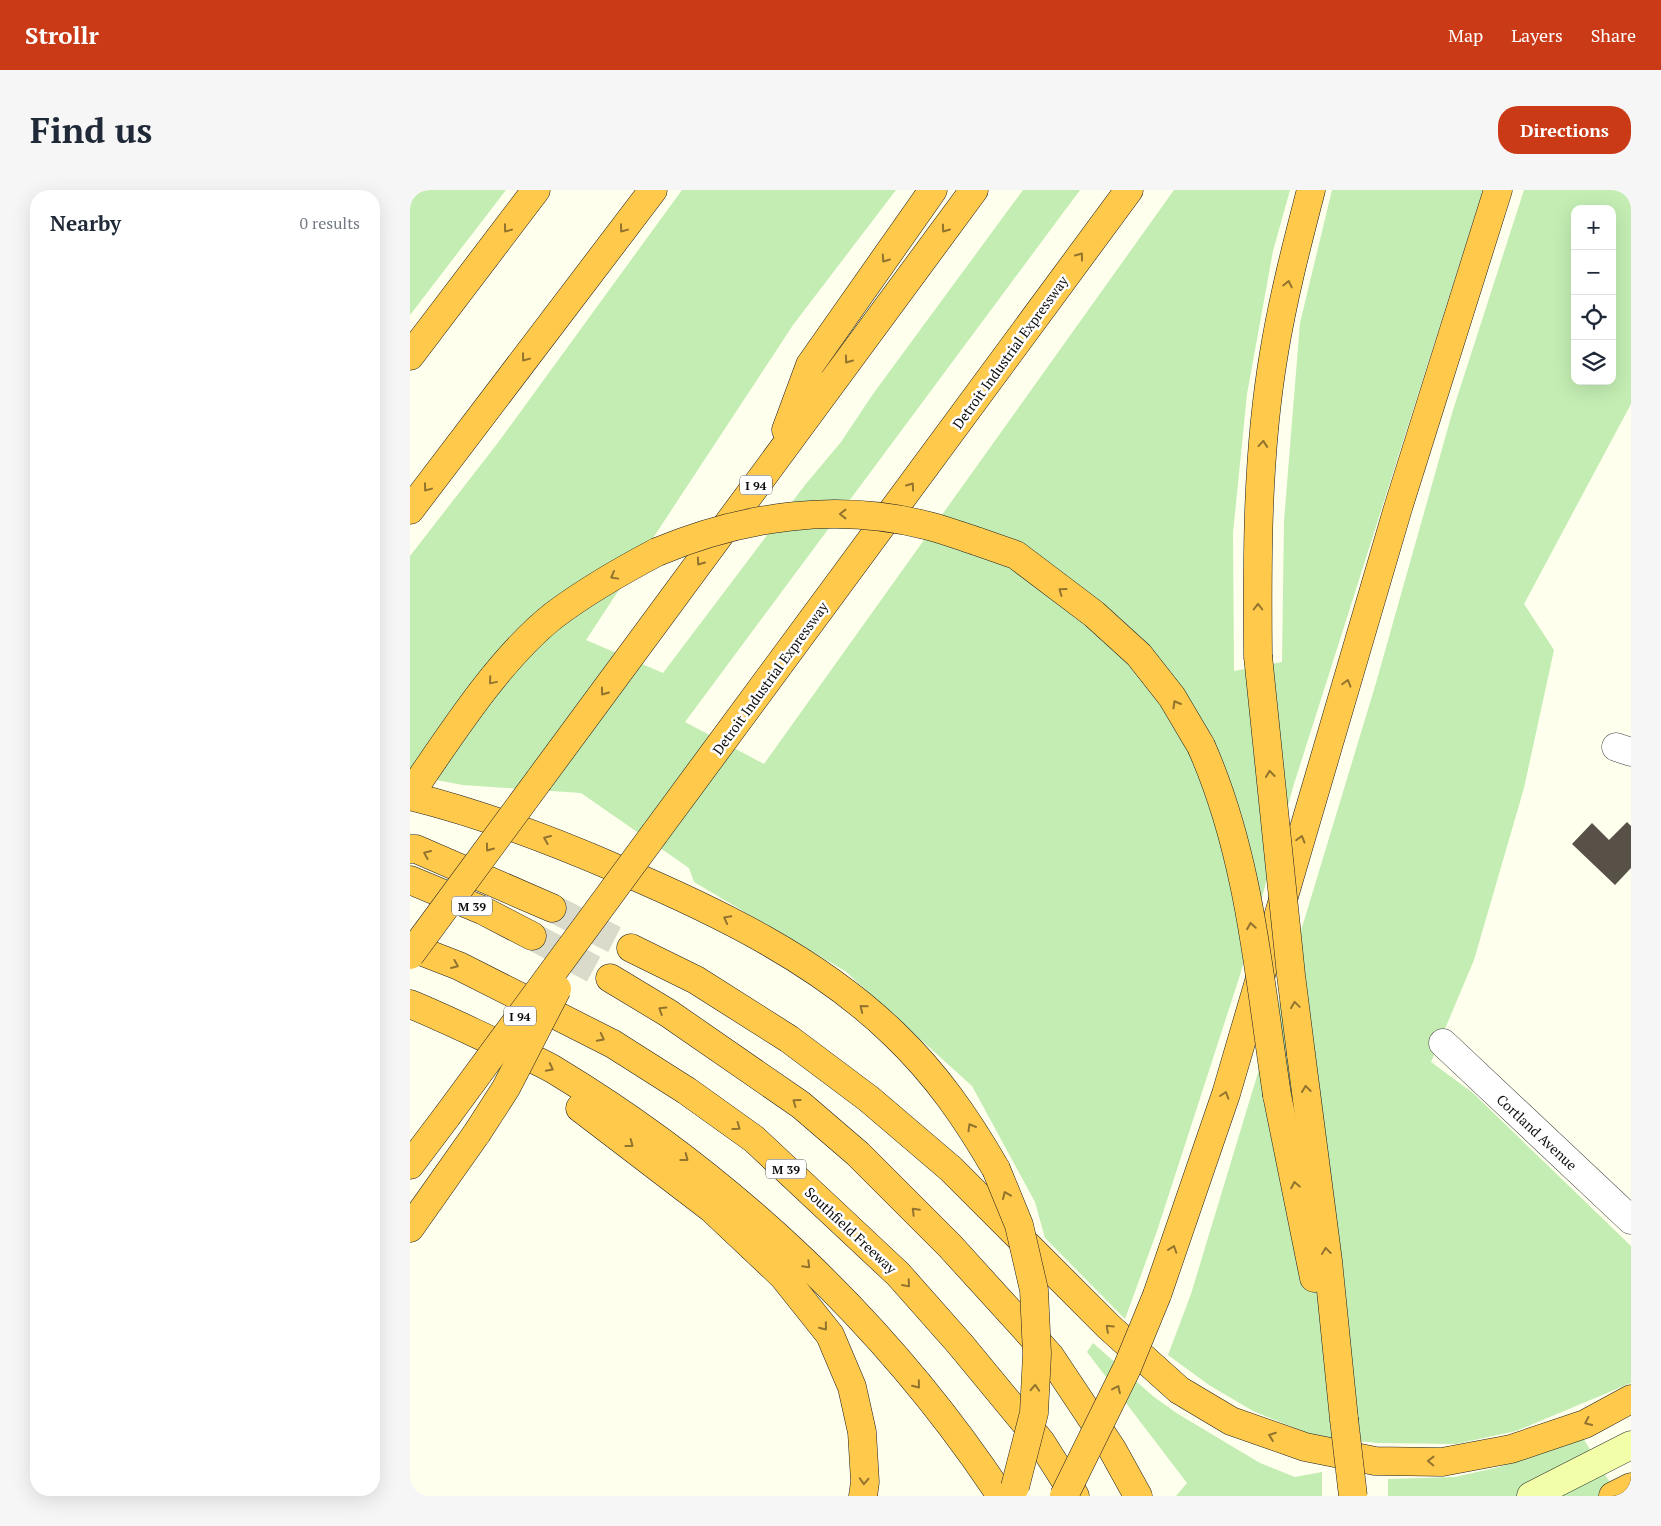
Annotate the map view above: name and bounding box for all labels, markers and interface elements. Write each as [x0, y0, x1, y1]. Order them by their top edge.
text: Strollr [25, 19, 99, 51]
text: Map [1448, 23, 1483, 47]
text: Layers [1511, 23, 1563, 47]
text: Share [1591, 23, 1636, 47]
button: Directions [1498, 106, 1631, 154]
text: Find us [30, 107, 152, 153]
map controls [1571, 205, 1616, 385]
button: + [1571, 205, 1616, 250]
text: Nearby [50, 209, 121, 237]
text: 0 results [300, 212, 360, 234]
one-way arrow [504, 223, 513, 233]
one-way arrow [621, 223, 629, 232]
one-way arrow [942, 223, 951, 233]
button: − [1571, 250, 1616, 295]
one-way arrow [1074, 252, 1083, 262]
one-way arrow [882, 253, 891, 262]
street label: Detroit Industrial Expressway [948, 271, 1073, 432]
one-way arrow [1282, 280, 1293, 289]
button: locate [1571, 295, 1616, 340]
button: layers [1571, 340, 1616, 385]
one-way arrow [523, 352, 531, 361]
one-way arrow [846, 354, 854, 363]
one-way arrow [1257, 440, 1268, 448]
road number: I 94 [740, 476, 772, 494]
one-way arrow [424, 482, 433, 492]
one-way arrow [906, 483, 914, 492]
one-way arrow [839, 509, 846, 519]
one-way arrow [697, 556, 706, 565]
one-way arrow [611, 569, 620, 579]
one-way arrow [1059, 588, 1068, 596]
street label: Detroit Industrial Expressway [708, 597, 833, 758]
one-way arrow [1253, 603, 1263, 610]
one-way arrow [490, 675, 498, 684]
one-way arrow [1341, 679, 1351, 687]
one-way arrow [601, 686, 610, 696]
one-way arrow [1173, 701, 1183, 710]
one-way arrow [1265, 770, 1276, 778]
one-way arrow [543, 834, 552, 845]
one-way arrow [1295, 835, 1305, 843]
one-way arrow [486, 842, 495, 852]
one-way arrow [423, 849, 432, 860]
road number: M 39 [452, 896, 492, 916]
one-way arrow [723, 915, 732, 925]
one-way arrow [1246, 921, 1256, 930]
one-way arrow [450, 959, 459, 970]
one-way arrow [1290, 1001, 1301, 1009]
one-way arrow [859, 1004, 868, 1013]
road number: I 94 [504, 1006, 536, 1026]
one-way arrow [658, 1006, 667, 1016]
one-way arrow [595, 1032, 604, 1042]
one-way arrow [545, 1062, 554, 1072]
one-way arrow [1301, 1085, 1312, 1093]
street label: Cortland Avenue [1493, 1090, 1581, 1174]
one-way arrow [1220, 1092, 1230, 1100]
one-way arrow [793, 1099, 802, 1107]
one-way arrow [731, 1121, 740, 1130]
one-way arrow [968, 1123, 978, 1132]
one-way arrow [624, 1138, 634, 1147]
one-way arrow [679, 1153, 688, 1161]
road number: M 39 [766, 1160, 806, 1179]
one-way arrow [1290, 1181, 1300, 1190]
street label: Southfield Freeway [801, 1182, 902, 1278]
one-way arrow [1002, 1191, 1013, 1200]
one-way arrow [912, 1208, 921, 1217]
one-way arrow [1167, 1245, 1177, 1254]
one-way arrow [1321, 1246, 1332, 1254]
one-way arrow [801, 1260, 810, 1269]
one-way arrow [902, 1279, 911, 1288]
one-way arrow [818, 1321, 827, 1330]
one-way arrow [1106, 1325, 1115, 1334]
one-way arrow [911, 1379, 919, 1388]
one-way arrow [1030, 1383, 1041, 1391]
one-way arrow [1110, 1386, 1120, 1395]
one-way arrow [1584, 1416, 1593, 1426]
one-way arrow [1268, 1431, 1277, 1441]
one-way arrow [1427, 1456, 1435, 1467]
one-way arrow [859, 1477, 870, 1485]

